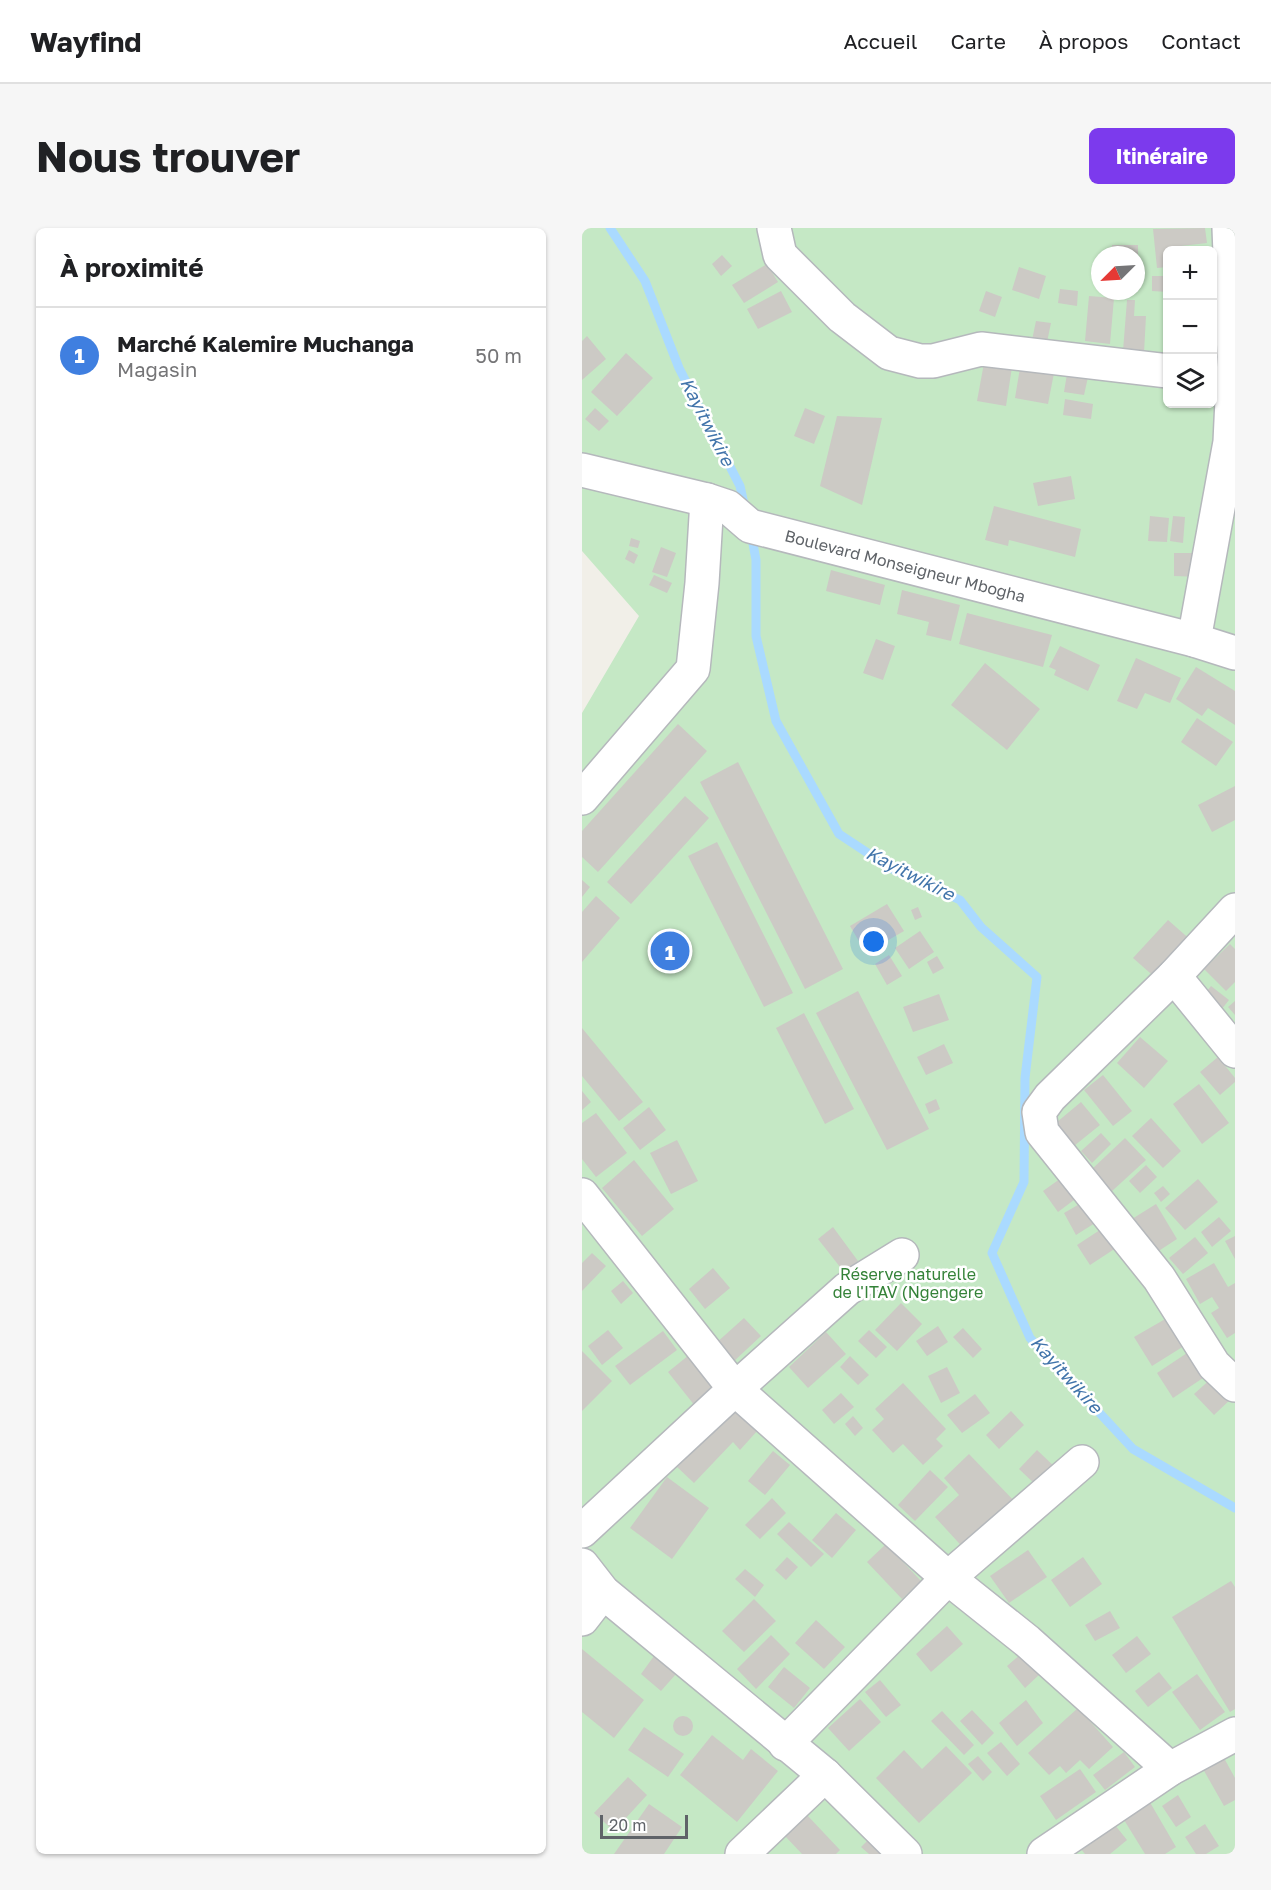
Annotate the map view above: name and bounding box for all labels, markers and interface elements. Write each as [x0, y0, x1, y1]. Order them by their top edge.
text: Wayfind [30, 25, 142, 58]
text: Accueil [844, 28, 917, 54]
text: Carte [950, 28, 1006, 54]
text: À propos [1039, 28, 1128, 54]
text: Contact [1161, 28, 1241, 54]
button: Itinéraire [1089, 128, 1235, 184]
text: Nous trouver [36, 131, 300, 181]
north arrow [1091, 246, 1145, 300]
map controls [1163, 246, 1217, 408]
button: + [1163, 246, 1217, 300]
text: À proximité [60, 252, 204, 283]
button: − [1163, 300, 1217, 354]
text: Marché Kalemire Muchanga [117, 330, 414, 357]
text: 1 [74, 343, 85, 367]
text: 50 m [475, 343, 522, 367]
button: layers [1163, 354, 1217, 408]
text: Magasin [117, 357, 197, 381]
water label: Kayitwikire [676, 374, 740, 471]
street label: Boulevard Monseigneur Mbogha [783, 525, 1028, 606]
water label: Kayitwikire [863, 842, 960, 905]
your location [859, 927, 888, 956]
pin: 1 [650, 928, 689, 974]
park label: Réserve naturelle de l'ITAV (Ngengere [833, 1264, 983, 1302]
water label: Kayitwikire [1026, 1331, 1108, 1419]
scale bar [600, 1812, 688, 1840]
text: 20 m [609, 1815, 646, 1835]

